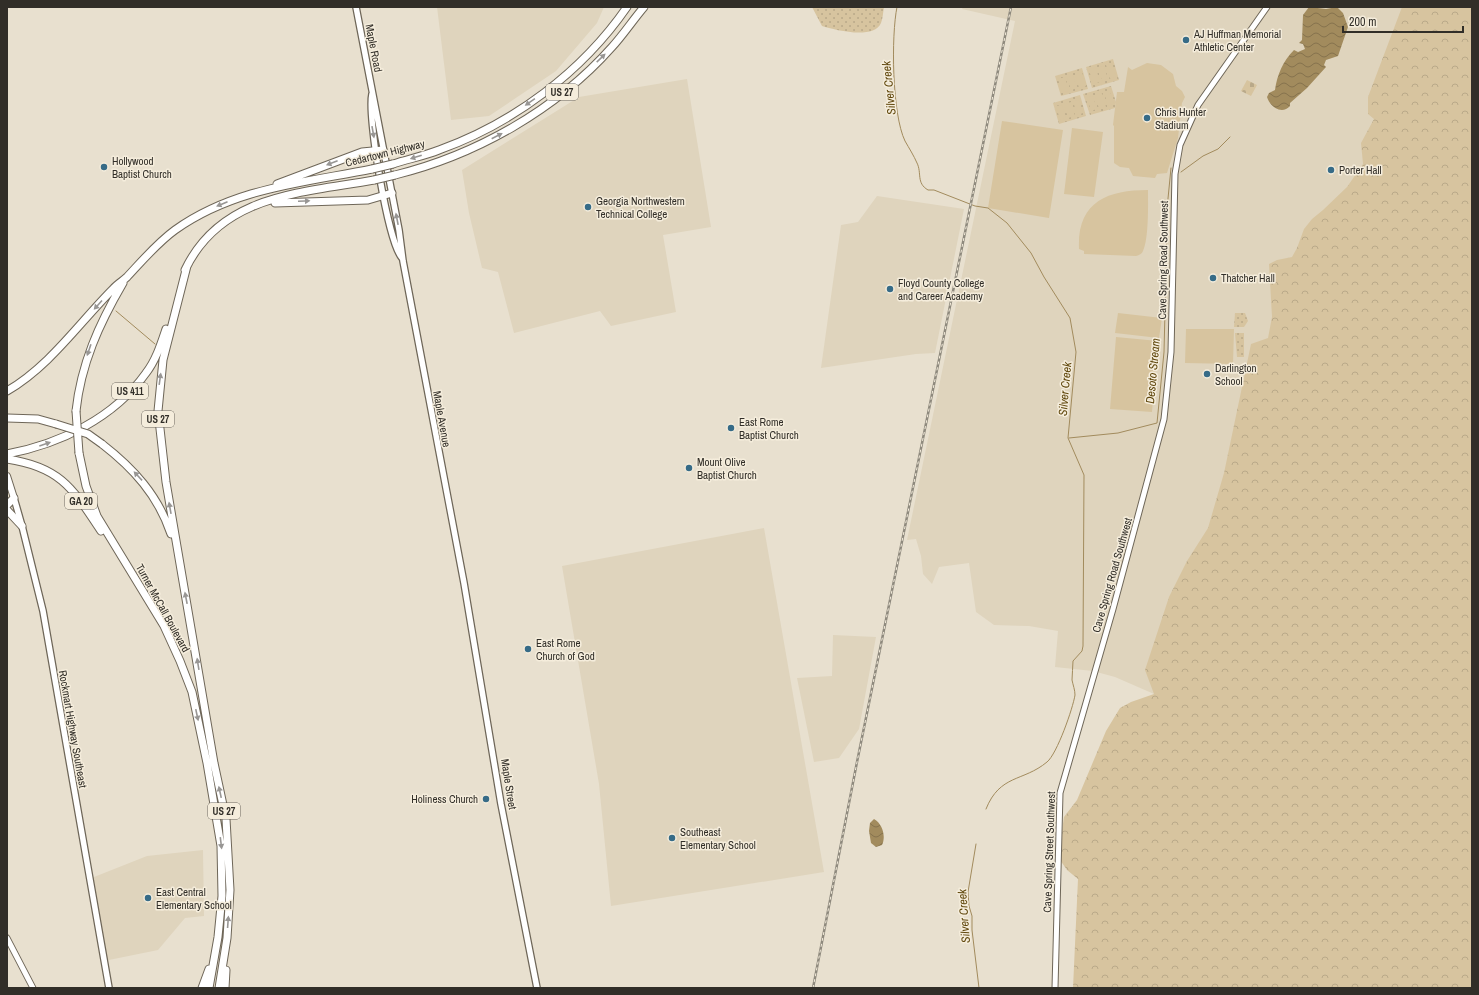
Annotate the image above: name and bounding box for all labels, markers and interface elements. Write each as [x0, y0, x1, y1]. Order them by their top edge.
scale bar [1343, 8, 1463, 34]
text: 200 m [1349, 14, 1376, 30]
street label: Maple Road [362, 23, 386, 73]
place label: AJ Huffman Memorial Athletic Center [1193, 27, 1281, 54]
marker: AJ Huffman Memorial Athletic Center [1181, 35, 1191, 45]
one-way arrow [596, 53, 606, 63]
water label: Silver Creek [878, 59, 900, 116]
road number: US 27 [546, 84, 578, 100]
one-way arrow [525, 98, 535, 106]
place label: Chris Hunter Stadium [1155, 105, 1206, 132]
marker: Chris Hunter Stadium [1142, 113, 1152, 123]
one-way arrow [370, 126, 376, 138]
one-way arrow [491, 132, 503, 139]
street label: Cedartown Highway [344, 136, 427, 170]
place label: Hollywood Baptist Church [112, 154, 172, 181]
one-way arrow [410, 154, 422, 160]
one-way arrow [326, 161, 338, 167]
marker: Hollywood Baptist Church [99, 162, 109, 172]
place label: Porter Hall [1339, 163, 1382, 177]
marker: Porter Hall [1326, 165, 1336, 175]
place label: Georgia Northwestern Technical College [596, 194, 685, 221]
one-way arrow [298, 198, 310, 205]
street label: Cave Spring Road Southwest [1155, 200, 1171, 320]
one-way arrow [216, 201, 227, 207]
marker: Georgia Northwestern Technical College [583, 202, 593, 212]
one-way arrow [394, 213, 400, 225]
place label: Thatcher Hall [1221, 271, 1275, 285]
marker: Thatcher Hall [1208, 273, 1218, 283]
place label: Floyd County College and Career Academy [898, 276, 984, 303]
marker: Floyd County College and Career Academy [885, 284, 895, 294]
one-way arrow [93, 300, 103, 310]
water label: Desoto Stream [1142, 338, 1164, 404]
one-way arrow [86, 344, 92, 356]
water label: Silver Creek [1055, 360, 1075, 417]
place label: Darlington School [1215, 361, 1257, 388]
marker: Darlington School [1202, 369, 1212, 379]
one-way arrow [157, 373, 163, 385]
road number: US 411 [112, 383, 148, 399]
street label: Maple Avenue [430, 390, 454, 448]
road number: US 27 [142, 411, 174, 427]
place label: East Rome Baptist Church [739, 415, 799, 442]
marker: East Rome Baptist Church [726, 423, 736, 433]
one-way arrow [39, 441, 51, 447]
place label: Mount Olive Baptist Church [697, 455, 757, 482]
marker: Mount Olive Baptist Church [684, 463, 694, 473]
one-way arrow [133, 471, 143, 481]
road number: GA 20 [65, 493, 97, 509]
one-way arrow [167, 502, 173, 514]
street label: Cave Spring Road Southwest [1089, 515, 1135, 634]
street label: Turner McCall Boulevard [133, 561, 193, 655]
one-way arrow [183, 592, 189, 604]
place label: East Rome Church of God [536, 636, 595, 663]
marker: East Rome Church of God [523, 644, 533, 654]
one-way arrow [194, 658, 200, 671]
street label: Rockmart Highway Southeast [56, 669, 90, 789]
one-way arrow [194, 709, 200, 721]
street label: Maple Street [498, 758, 520, 811]
one-way arrow [217, 786, 223, 799]
street label: Cave Spring Street Southwest [1040, 791, 1058, 913]
place label: Holiness Church [411, 792, 478, 806]
marker: Holiness Church [481, 794, 491, 804]
road number: US 27 [208, 803, 240, 819]
place label: Southeast Elementary School [680, 825, 756, 852]
marker: Southeast Elementary School [667, 833, 677, 843]
one-way arrow [217, 837, 224, 849]
place label: East Central Elementary School [156, 885, 232, 912]
water label: Silver Creek [954, 887, 974, 944]
marker: East Central Elementary School [143, 893, 153, 903]
one-way arrow [224, 916, 231, 928]

